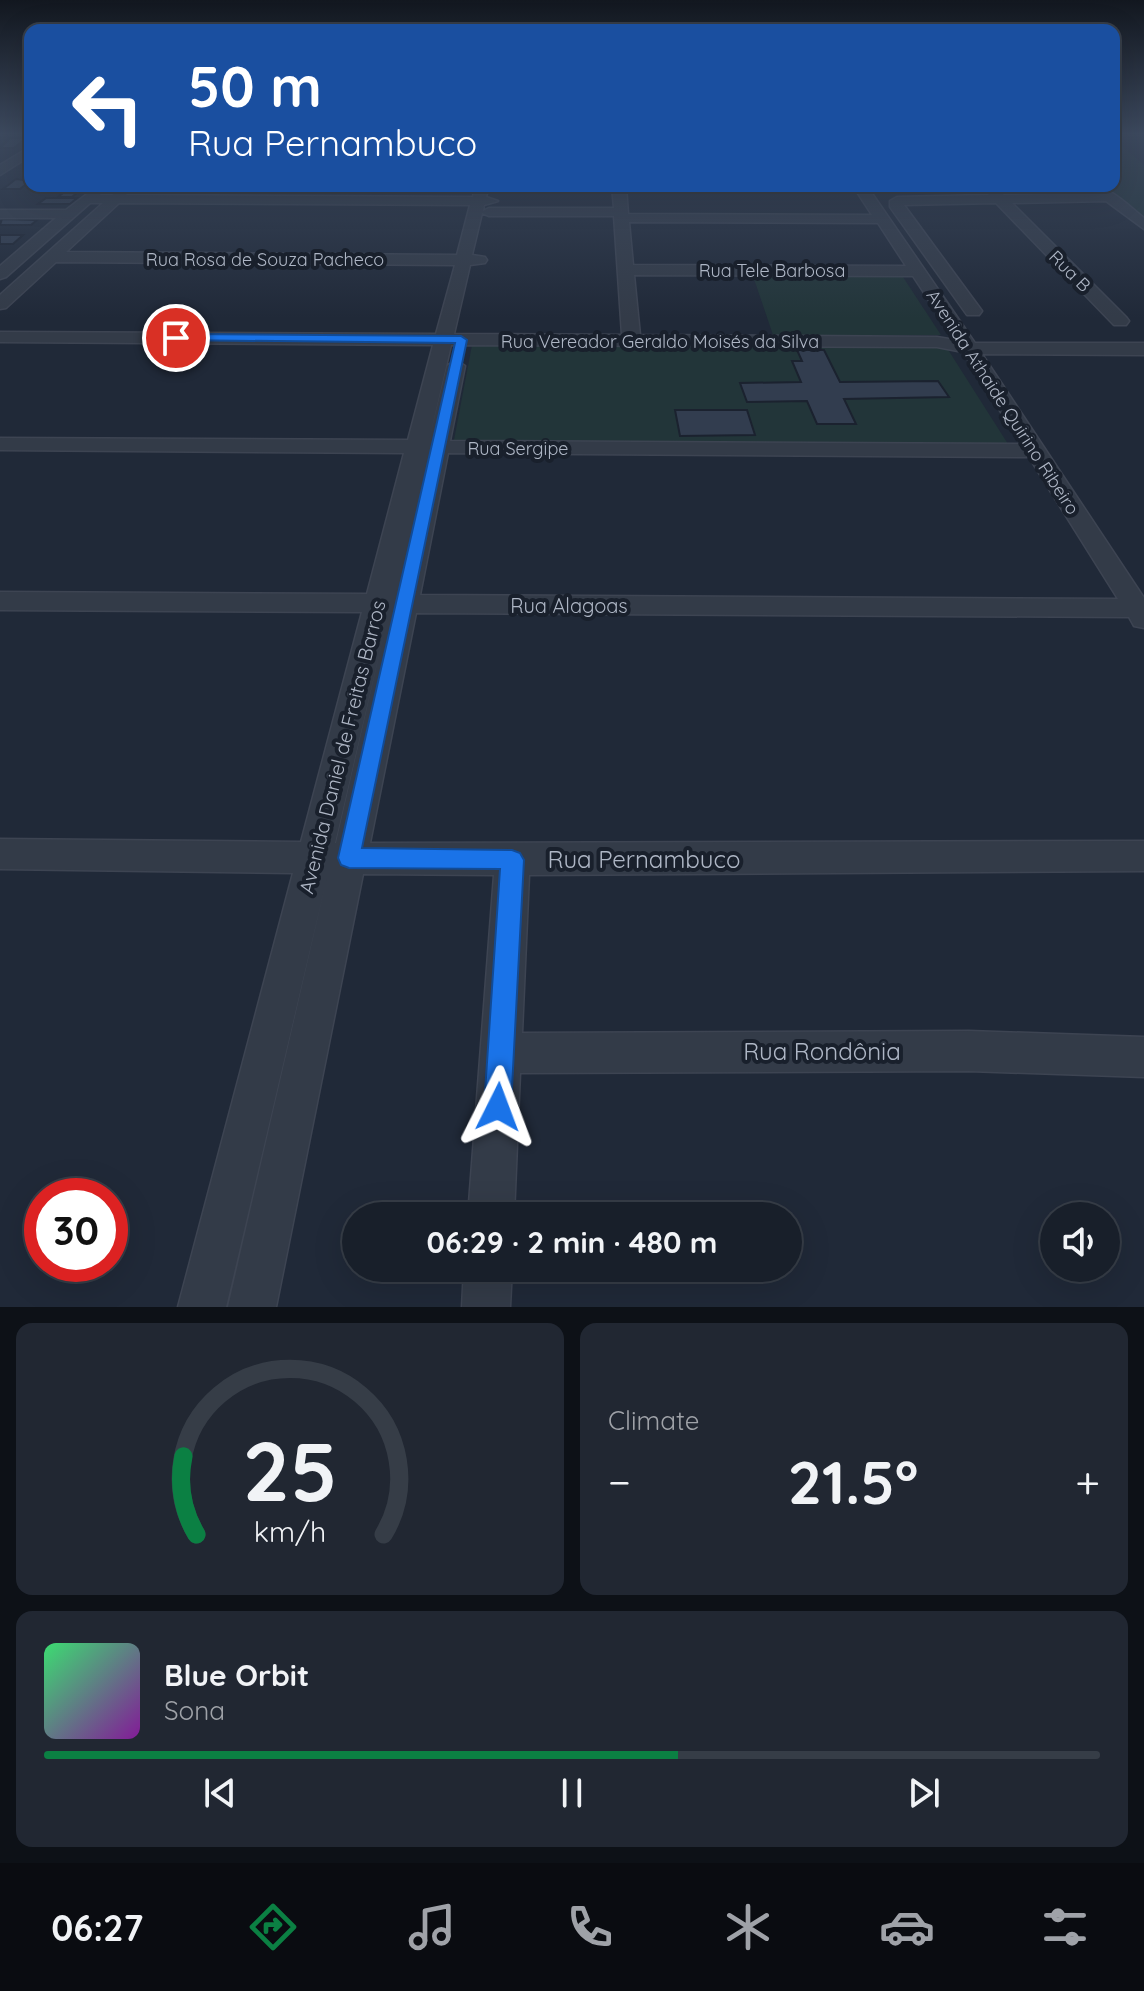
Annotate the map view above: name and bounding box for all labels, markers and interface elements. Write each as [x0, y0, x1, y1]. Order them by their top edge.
text: 50 m [188, 51, 322, 121]
icon: left [56, 56, 160, 160]
text: Rua Pernambuco [188, 120, 477, 165]
street label: Rua B [1044, 245, 1096, 297]
street label: Rua Rosa de Souza Pacheco [146, 248, 384, 271]
street label: Rua Tele Barbosa [699, 259, 845, 282]
street label: Avenida Athaide Quirino Ribeiro [922, 285, 1084, 519]
pin [142, 304, 210, 372]
icon: arrive [154, 316, 198, 360]
street label: Rua Vereador Geraldo Moisés da Silva [501, 330, 819, 353]
street label: Rua Sergipe [467, 437, 569, 460]
street label: Rua Alagoas [510, 593, 628, 618]
street label: Avenida Daniel de Freitas Barros [293, 598, 391, 896]
street label: Rua Pernambuco [548, 844, 740, 874]
street label: Rua Rondônia [743, 1036, 901, 1066]
position arrow [456, 1065, 540, 1149]
speed limit sign: 30 [24, 1178, 128, 1282]
map controls [1040, 1202, 1120, 1282]
button: sound [1040, 1202, 1120, 1282]
text: 06:29 · 2 min · 480 m [427, 1223, 717, 1261]
text: Climate [608, 1404, 699, 1437]
text: 25 [242, 1418, 338, 1522]
text: 21.5° [788, 1444, 918, 1519]
text: − [608, 1454, 631, 1509]
text: + [1075, 1454, 1100, 1509]
text: km/h [254, 1513, 326, 1549]
text: Blue Orbit [164, 1656, 309, 1694]
text: Sona [164, 1694, 225, 1727]
icon: previous [198, 1771, 242, 1815]
icon: pause [550, 1771, 594, 1815]
icon: next [902, 1771, 946, 1815]
icon: directions [245, 1899, 301, 1955]
icon: music [404, 1899, 460, 1955]
icon: phone [562, 1899, 618, 1955]
icon: climate [720, 1899, 776, 1955]
icon: car [879, 1899, 935, 1955]
icon: filters [1037, 1899, 1093, 1955]
text: 06:27 [51, 1905, 143, 1950]

